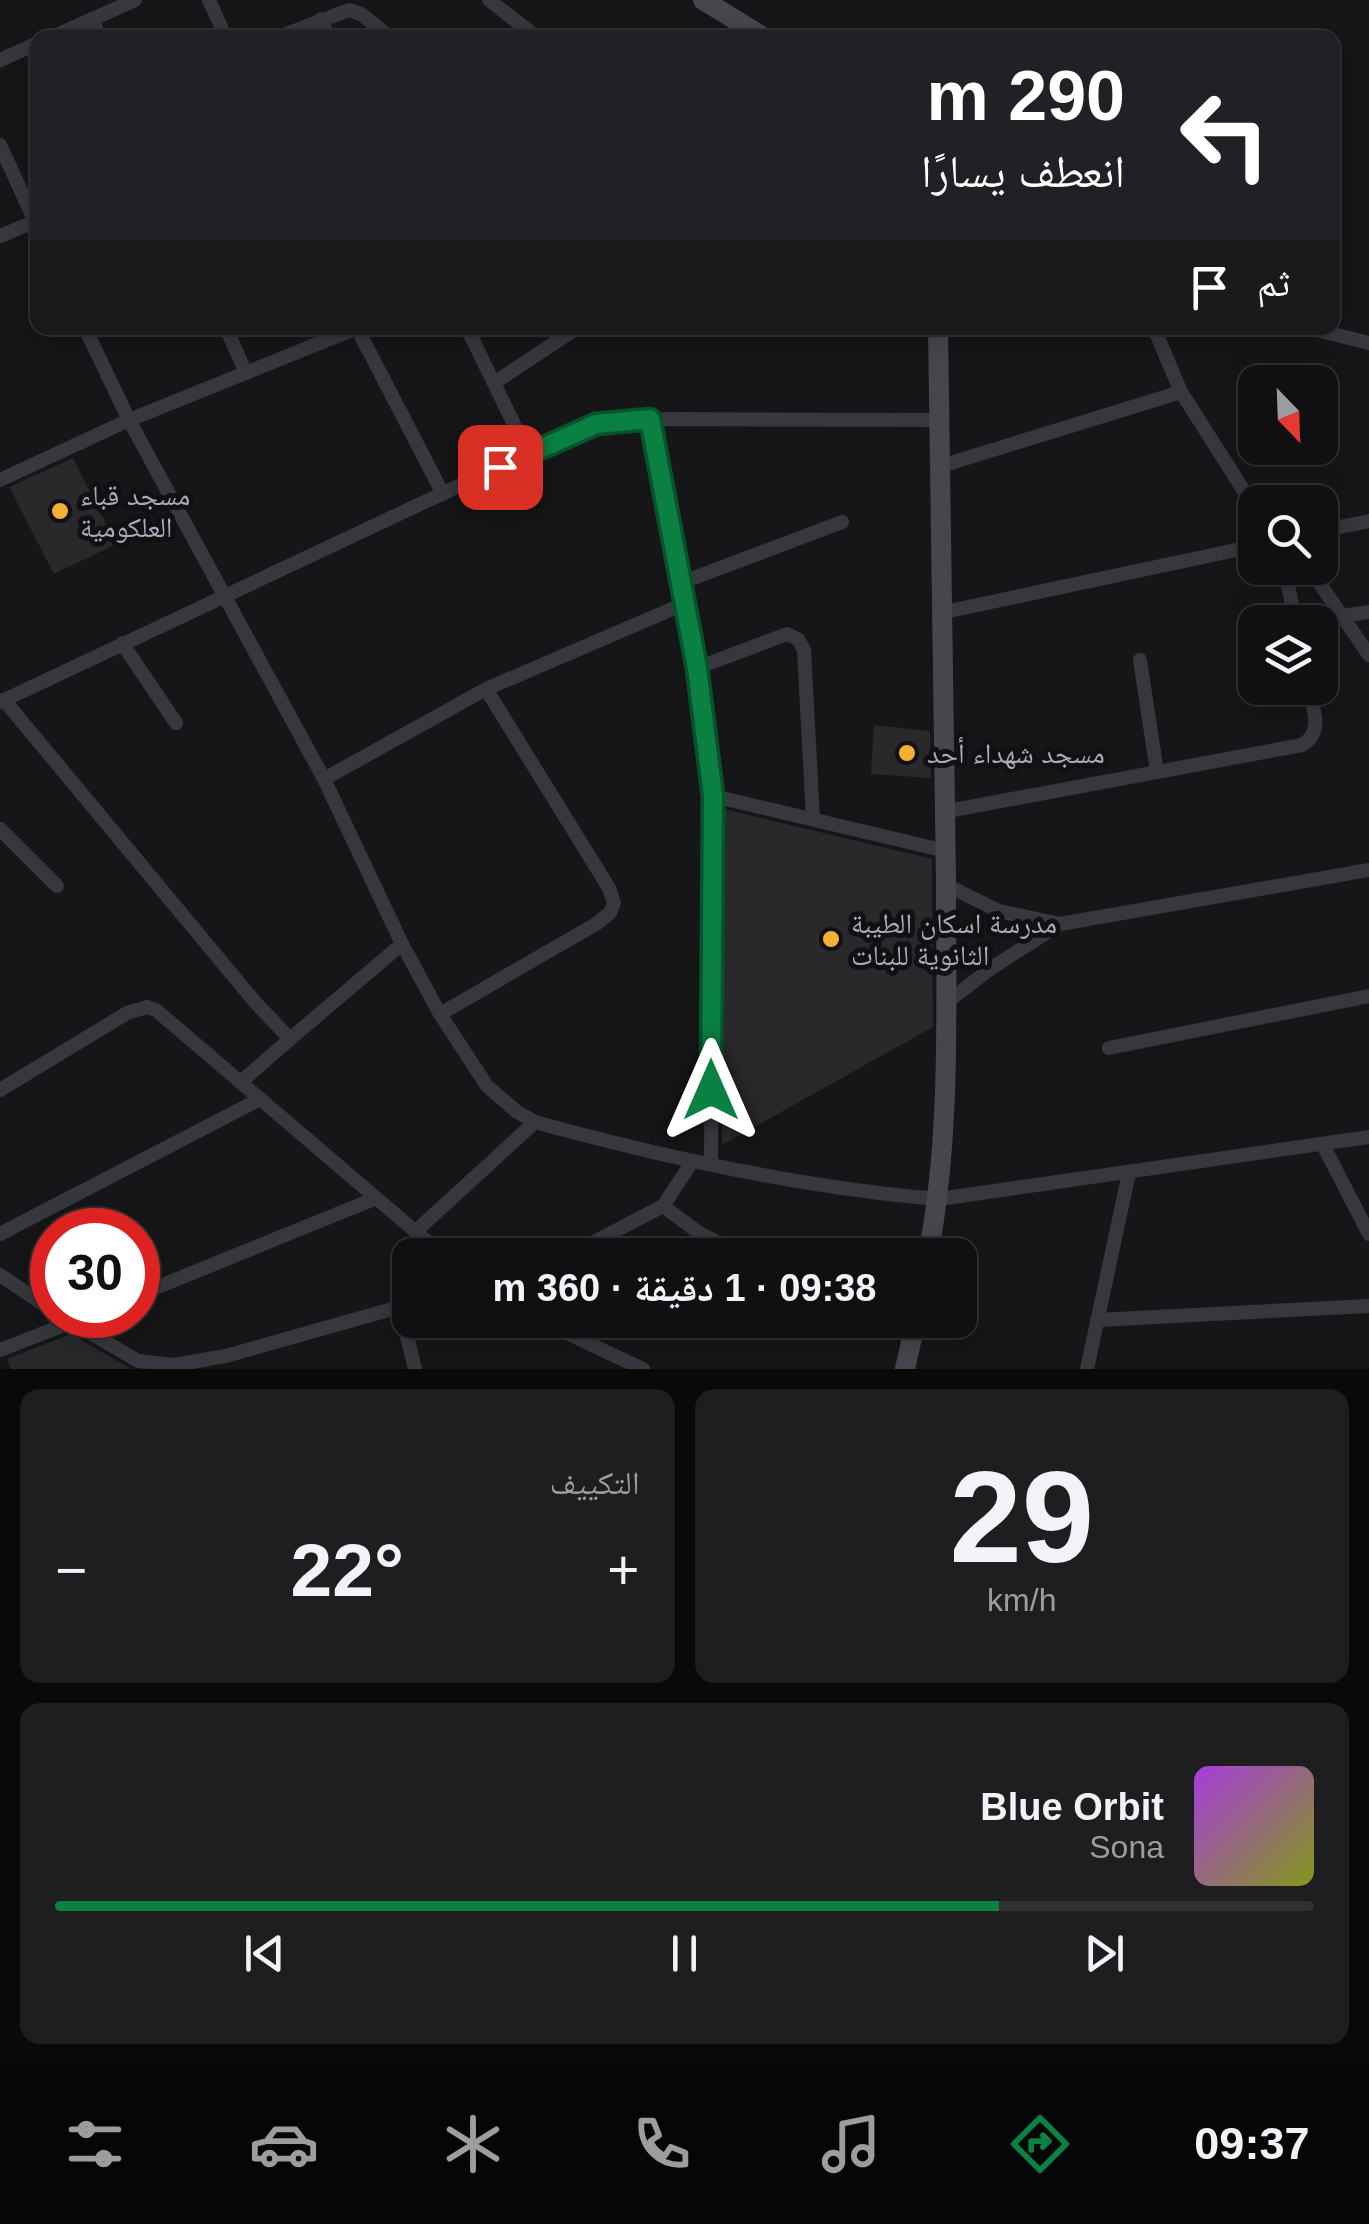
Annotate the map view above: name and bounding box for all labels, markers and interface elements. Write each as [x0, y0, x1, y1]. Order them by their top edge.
text: 290 m [927, 57, 1125, 135]
icon: left [1160, 70, 1290, 200]
text: انعطف يسارًا [921, 146, 1125, 197]
icon: arrive [1182, 260, 1237, 315]
text: ثم [1257, 262, 1290, 304]
north arrow [1238, 365, 1338, 465]
map controls [1238, 365, 1338, 705]
pin [458, 425, 543, 510]
icon: arrive [473, 440, 528, 495]
place label: مسجد قباء العلكومية [80, 480, 190, 543]
button: search [1238, 485, 1338, 585]
marker: مسجد قباء العلكومية [49, 500, 71, 522]
button: layers [1238, 605, 1338, 705]
place label: مسجد شهداء أحد [927, 736, 1105, 769]
marker: مسجد شهداء أحد [896, 742, 918, 764]
place label: مدرسة اسكان الطيبة الثانوية للبنات [851, 908, 1057, 971]
marker: مدرسة اسكان الطيبة الثانوية للبنات [820, 928, 842, 950]
position arrow [659, 1038, 763, 1142]
speed limit sign: 30 [30, 1208, 160, 1338]
text: 09:38 · 1 دقيقة · 360 m [492, 1267, 877, 1309]
text: 29 [949, 1444, 1094, 1590]
text: التكييف [550, 1465, 640, 1501]
text: 22° [291, 1528, 404, 1612]
text: − [55, 1539, 87, 1601]
text: + [607, 1539, 639, 1601]
text: km/h [987, 1582, 1056, 1618]
text: Blue Orbit [980, 1786, 1164, 1828]
text: Sona [1089, 1829, 1164, 1865]
icon: previous [237, 1926, 292, 1981]
icon: pause [657, 1926, 712, 1981]
icon: next [1077, 1926, 1132, 1981]
icon: filters [60, 2109, 130, 2179]
icon: car [249, 2109, 319, 2179]
icon: climate [438, 2109, 508, 2179]
icon: phone [627, 2109, 697, 2179]
icon: music [816, 2109, 886, 2179]
icon: directions [1005, 2109, 1075, 2179]
text: 09:37 [1194, 2118, 1309, 2169]

